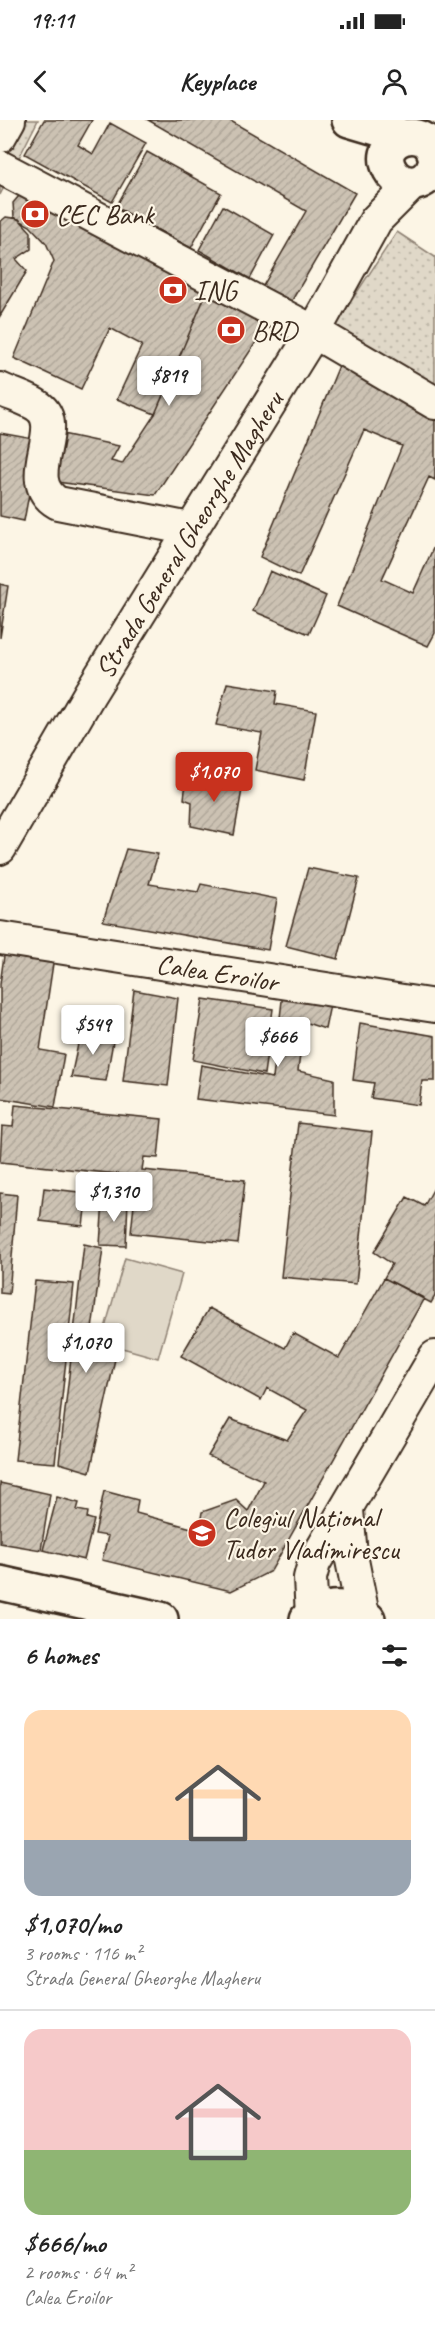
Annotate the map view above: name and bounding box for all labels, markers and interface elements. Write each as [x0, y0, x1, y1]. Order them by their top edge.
text: 19:11 [30, 7, 74, 35]
text: Keyplace [180, 64, 255, 98]
icon: back [24, 65, 57, 98]
icon: person [378, 65, 411, 98]
place label: CEC Bank [56, 197, 155, 232]
bank icon: CEC Bank [19, 198, 51, 230]
place label: ING [194, 273, 240, 308]
bank icon: ING [157, 274, 189, 306]
place label: BRD [252, 313, 300, 348]
bank icon: BRD [215, 314, 247, 346]
pin: $819 [133, 356, 205, 407]
text: $819 [151, 363, 187, 388]
street label: Strada General Gheorghe Magheru [87, 383, 292, 684]
pin: $1,070 [165, 752, 263, 803]
text: $1,070 [190, 759, 238, 784]
street label: Calea Eroilor [154, 946, 283, 1000]
pin: $549 [57, 1005, 129, 1056]
text: $549 [75, 1012, 111, 1037]
pin: $666 [242, 1017, 314, 1068]
text: $666 [259, 1024, 297, 1049]
pin: $1,310 [65, 1172, 163, 1223]
text: $1,310 [90, 1179, 138, 1204]
pin: $1,070 [37, 1323, 135, 1374]
text: $1,070 [62, 1330, 110, 1355]
place label: Colegiul Național Tudor Vladimirescu [223, 1500, 401, 1567]
school or university icon: Colegiul Național Tudor Vladimirescu [186, 1517, 218, 1549]
text: 6 homes [24, 1639, 98, 1672]
icon: filters [378, 1639, 411, 1672]
icon: home [164, 1749, 272, 1857]
text: $1,070/mo [24, 1908, 121, 1941]
text: 3 rooms · 116 m² [24, 1941, 141, 1966]
text: Strada General Gheorghe Magheru [24, 1966, 260, 1991]
icon: home [164, 2068, 272, 2176]
text: $666/mo [24, 2227, 106, 2260]
text: 2 rooms · 64 m² [24, 2260, 132, 2285]
text: Calea Eroilor [24, 2285, 111, 2310]

